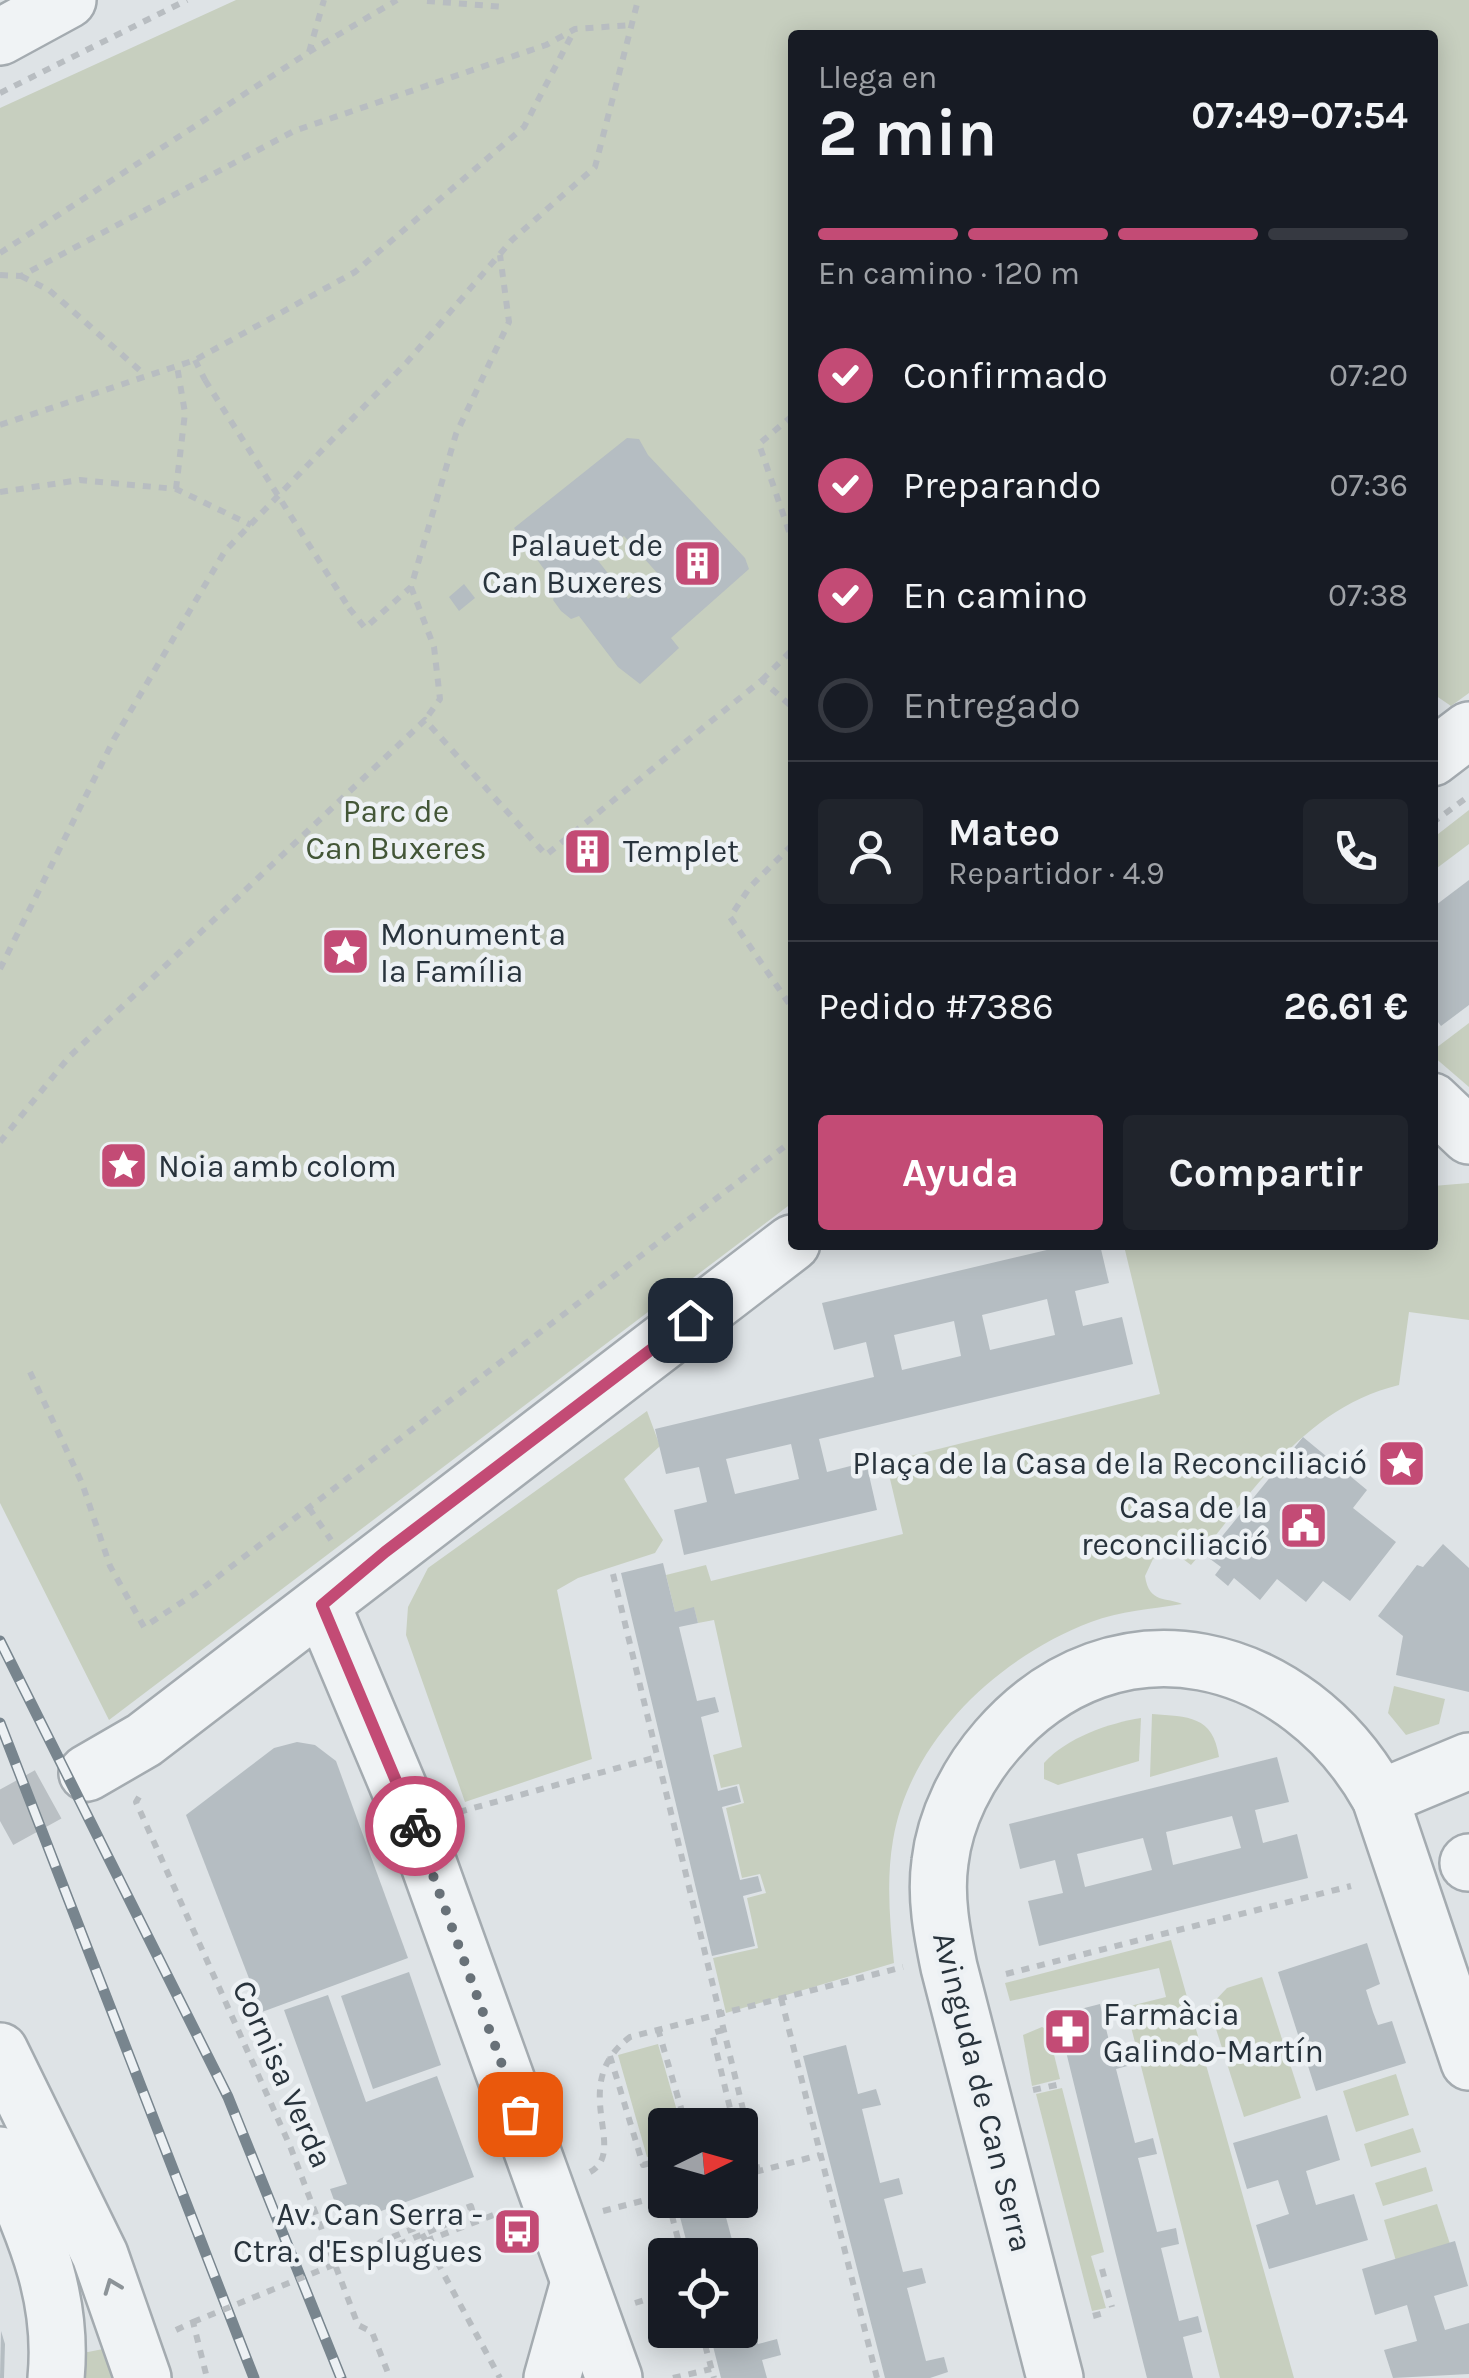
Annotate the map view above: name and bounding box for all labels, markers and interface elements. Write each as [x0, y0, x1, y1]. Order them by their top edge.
text: Llega en [818, 59, 937, 96]
text: 07:49–07:54 [1191, 93, 1408, 138]
text: 2 min [818, 95, 997, 171]
text: En camino · 120 m [818, 255, 1080, 292]
icon: check [818, 348, 873, 403]
text: Confirmado [903, 353, 1108, 398]
text: 07:20 [1329, 357, 1408, 394]
icon: check [818, 458, 873, 513]
text: Preparando [903, 463, 1101, 508]
text: 07:36 [1329, 467, 1408, 504]
place label: Palauet de Can Buxeres [482, 527, 663, 601]
building icon: Palauet de Can Buxeres [672, 537, 724, 589]
icon: check [818, 568, 873, 623]
text: En camino [903, 573, 1087, 618]
text: 07:38 [1328, 577, 1408, 614]
text: Entregado [903, 683, 1080, 728]
park label: Parc de Can Buxeres [305, 793, 487, 867]
button: person [818, 799, 923, 904]
button: phone [1303, 799, 1408, 904]
text: Mateo [948, 810, 1060, 855]
building icon: Templet [562, 825, 614, 877]
place label: Templet [623, 833, 739, 870]
text: Repartidor · 4.9 [948, 855, 1165, 892]
place label: Monument a la Família [380, 916, 566, 990]
place icon: Monument a la Família [319, 926, 371, 978]
text: Pedido #7386 [818, 984, 1054, 1029]
text: 26.61 € [1283, 984, 1408, 1029]
button: Ayuda [818, 1115, 1103, 1230]
button: Compartir [1123, 1115, 1408, 1230]
place icon: Noia amb colom [97, 1140, 149, 1192]
place label: Noia amb colom [158, 1148, 397, 1185]
pin [648, 1278, 733, 1363]
icon: home [663, 1293, 718, 1348]
place icon: Plaça de la Casa de la Reconciliació [1376, 1437, 1428, 1489]
place label: Plaça de la Casa de la Reconciliació [852, 1445, 1367, 1482]
place label: Casa de la reconciliació [1081, 1489, 1268, 1563]
public building icon: Casa de la reconciliació [1277, 1499, 1329, 1551]
courier [365, 1776, 465, 1876]
icon: bike [388, 1799, 443, 1854]
street label: Avinguda de Can Serra [925, 1929, 1040, 2256]
street label: Cornisa Verda [225, 1975, 340, 2174]
place label: Farmàcia Galindo-Martín [1103, 1996, 1324, 2070]
pharmacy icon: Farmàcia Galindo-Martín [1042, 2006, 1094, 2058]
pin [478, 2072, 563, 2157]
icon: bag [493, 2087, 548, 2142]
north arrow [648, 2108, 758, 2218]
map controls [648, 2108, 758, 2348]
place label: Av. Can Serra - Ctra. d'Esplugues [233, 2196, 483, 2270]
bus stop icon: Av. Can Serra - Ctra. d'Esplugues [492, 2206, 544, 2258]
button: locate [648, 2238, 758, 2348]
one-way arrow [103, 2278, 123, 2295]

